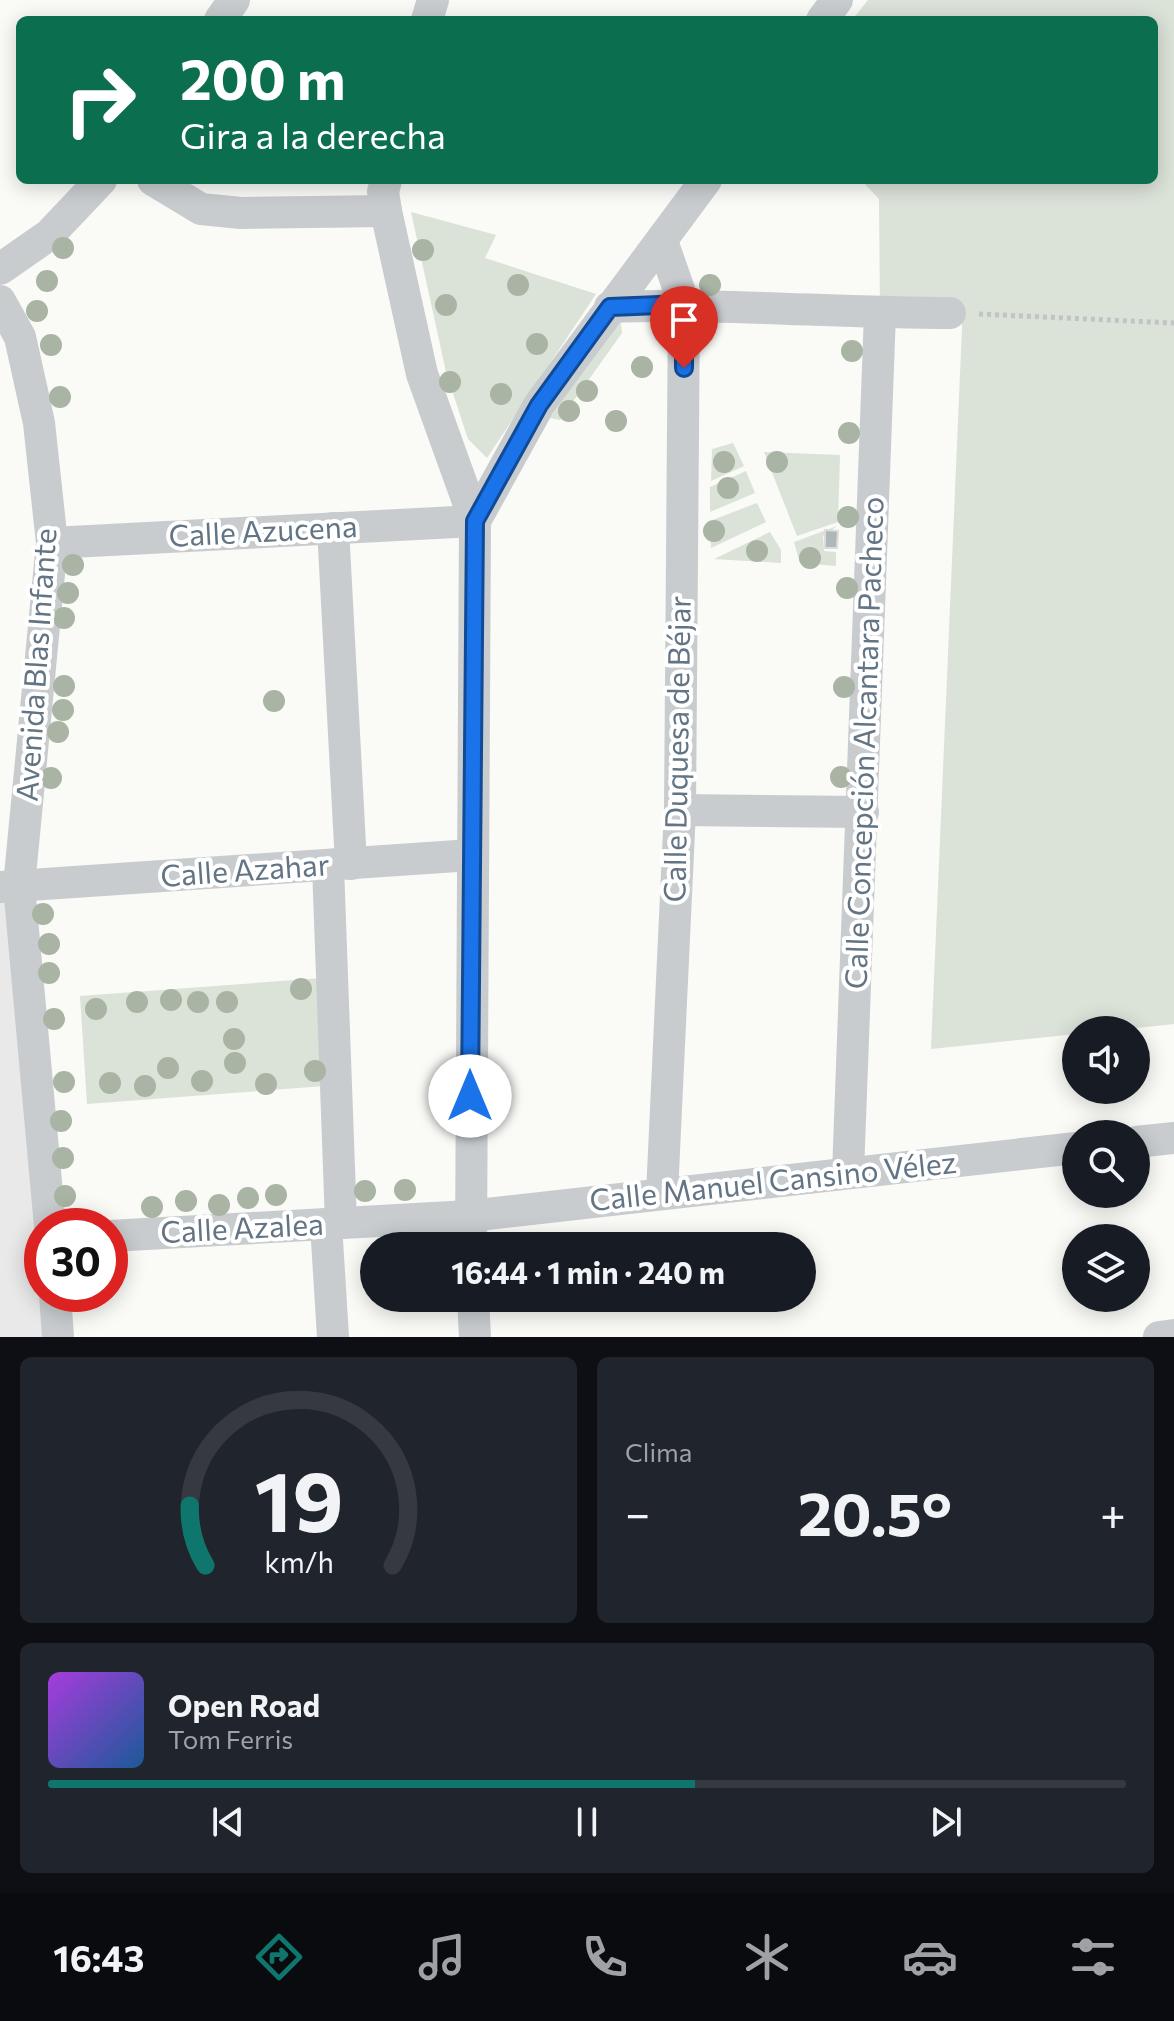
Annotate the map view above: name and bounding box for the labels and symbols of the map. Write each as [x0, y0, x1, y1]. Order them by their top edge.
pin [650, 286, 718, 368]
street label: Calle Concepción Alcantara Pacheco [835, 496, 890, 990]
street label: Calle Azucena [168, 506, 358, 553]
street label: Avenida Blas Infante [6, 527, 63, 803]
street label: Calle Duquesa de Béjar [654, 595, 697, 903]
street label: Calle Azahar [159, 844, 331, 893]
position arrow [428, 1054, 512, 1138]
street label: Calle Manuel Cansino Vélez [587, 1142, 958, 1217]
street label: Calle Azalea [159, 1204, 324, 1249]
speed limit sign: 30 [24, 1208, 128, 1312]

